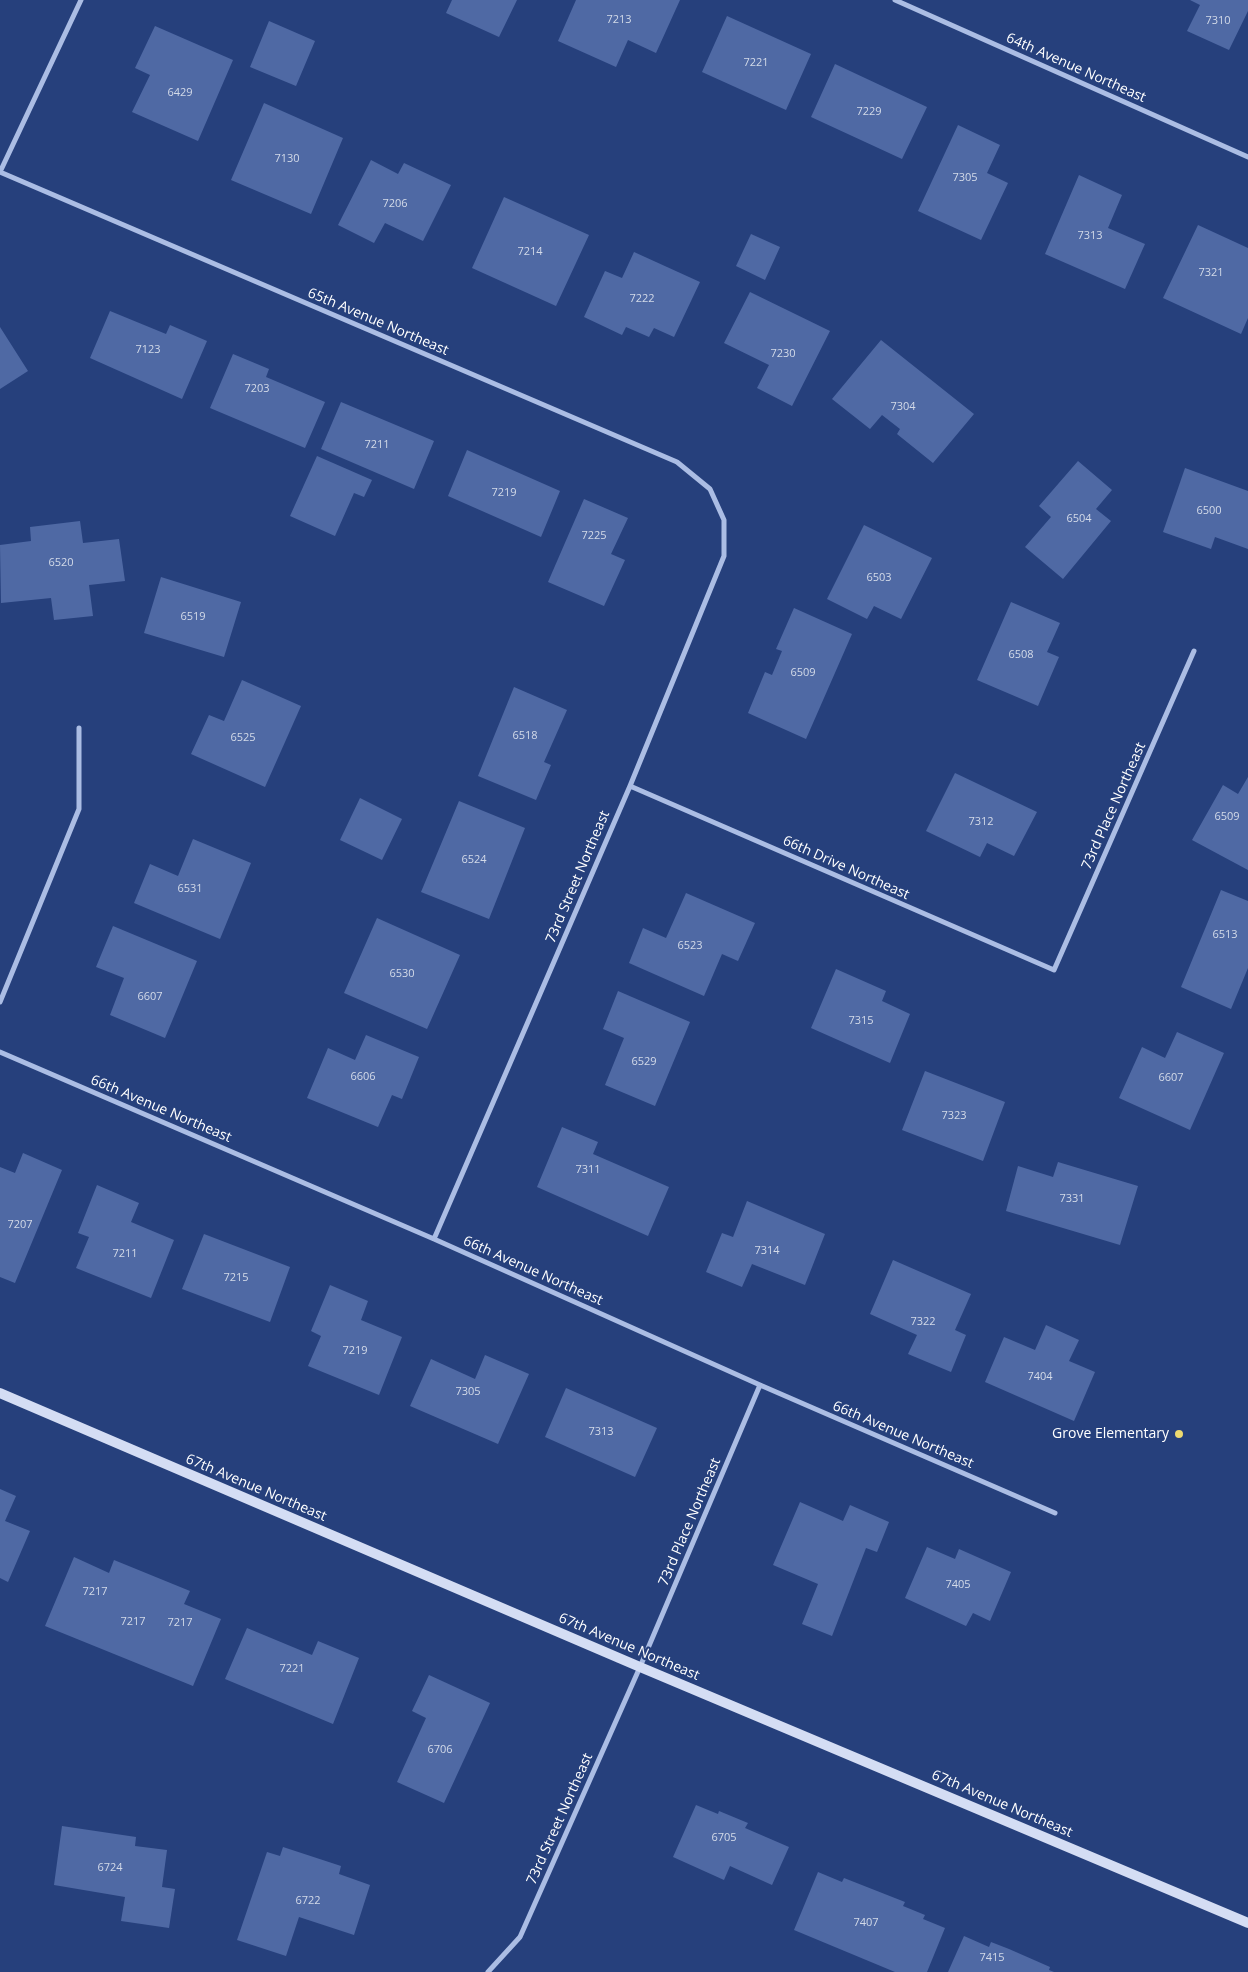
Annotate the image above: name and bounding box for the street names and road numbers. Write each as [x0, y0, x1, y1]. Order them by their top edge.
street label: 64th Avenue Northeast [1004, 30, 1148, 106]
street label: 65th Avenue Northeast [305, 285, 451, 359]
street label: 73rd Place Northeast [1078, 740, 1150, 872]
street label: 73rd Street Northeast [542, 808, 614, 946]
street label: 66th Drive Northeast [780, 833, 912, 903]
street label: 66th Avenue Northeast [88, 1072, 234, 1146]
street label: 66th Avenue Northeast [461, 1233, 605, 1309]
street label: 66th Avenue Northeast [830, 1398, 976, 1472]
street label: 67th Avenue Northeast [183, 1451, 329, 1525]
street label: 73rd Place Northeast [655, 1455, 725, 1589]
street label: 67th Avenue Northeast [556, 1610, 702, 1684]
street label: 73rd Street Northeast [523, 1751, 597, 1887]
street label: 67th Avenue Northeast [929, 1767, 1075, 1841]

